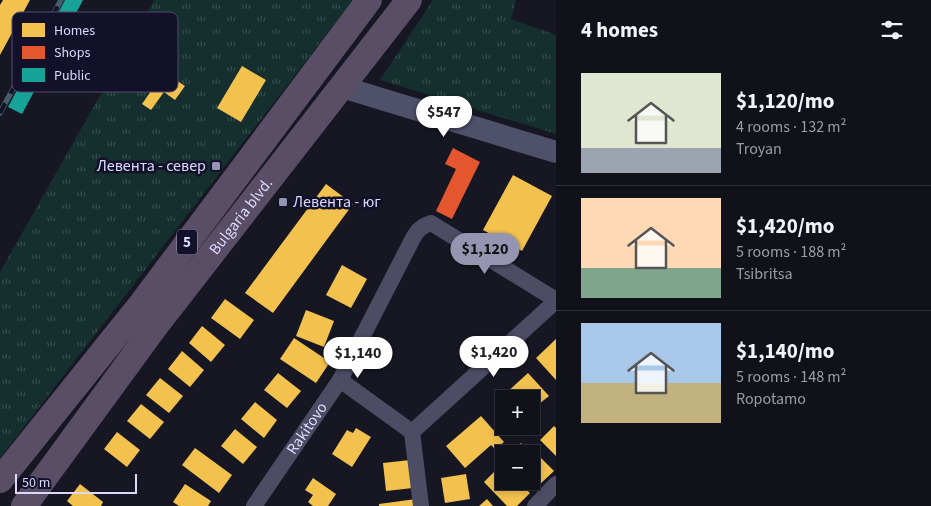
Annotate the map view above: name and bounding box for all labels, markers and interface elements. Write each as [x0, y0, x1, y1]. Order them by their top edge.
legend [12, 12, 178, 92]
text: 4 homes [581, 15, 658, 45]
icon: filters [878, 16, 906, 44]
text: Homes [54, 21, 95, 41]
text: Shops [54, 43, 90, 63]
text: Public [54, 66, 91, 86]
text: $1,120/mo [736, 86, 835, 116]
icon: home [621, 93, 681, 153]
pin: $547 [414, 96, 474, 138]
text: $547 [427, 101, 461, 123]
text: 4 rooms · 132 m² [736, 116, 846, 138]
text: Troyan [736, 138, 782, 160]
place label: Левента - север [97, 155, 206, 177]
marker: Левента - север [210, 160, 222, 172]
street label: Bulgaria blvd. [204, 173, 278, 259]
place label: Левента - юг [293, 191, 381, 213]
marker: Левента - юг [277, 196, 289, 208]
text: $1,420/mo [736, 211, 835, 241]
icon: home [621, 218, 681, 278]
road number: 5 [177, 230, 197, 254]
pin: $1,120 [444, 232, 526, 275]
text: $1,120 [461, 238, 509, 260]
text: 5 rooms · 188 m² [736, 241, 846, 263]
text: Tsibritsa [736, 263, 793, 285]
pin: $1,140 [317, 336, 399, 379]
pin: $1,420 [453, 336, 535, 378]
text: $1,140/mo [736, 336, 835, 366]
text: $1,420 [470, 341, 518, 363]
text: $1,140 [334, 342, 382, 364]
icon: home [621, 343, 681, 403]
text: 5 rooms · 148 m² [736, 366, 846, 388]
text: Ropotamo [736, 388, 806, 410]
map controls [495, 390, 540, 490]
button: + [495, 390, 540, 435]
street label: Rakitovo [281, 398, 333, 459]
button: − [495, 445, 540, 490]
scale bar [15, 471, 138, 494]
text: 50 m [22, 473, 50, 493]

